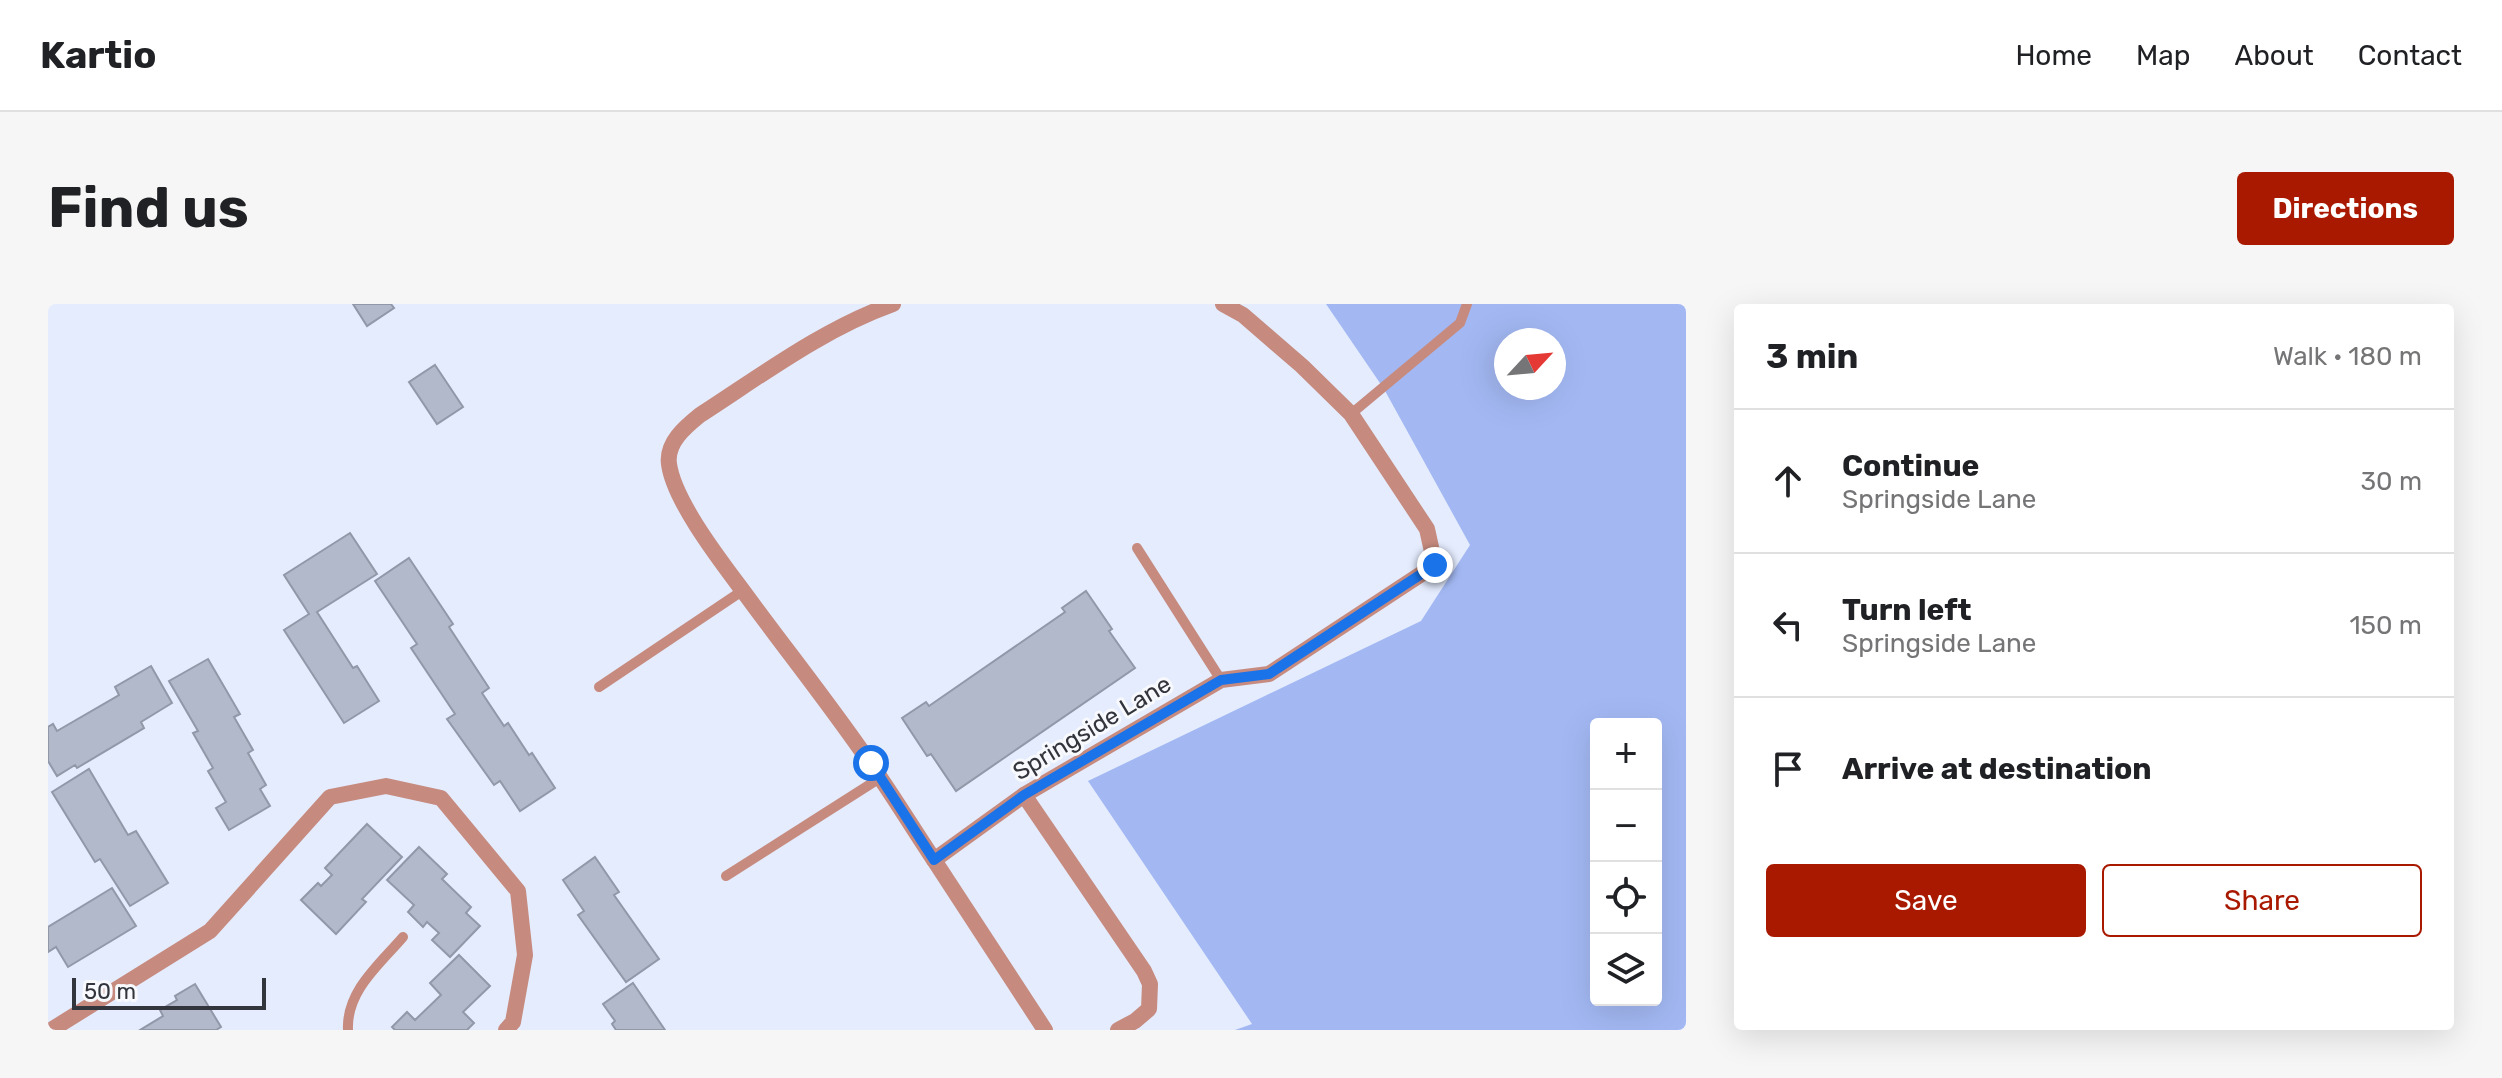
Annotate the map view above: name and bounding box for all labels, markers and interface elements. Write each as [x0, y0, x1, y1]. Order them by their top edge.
text: Kartio [40, 32, 156, 78]
text: Home [2015, 39, 2092, 72]
text: Map [2136, 39, 2190, 72]
text: About [2234, 39, 2314, 72]
text: Contact [2358, 39, 2462, 72]
button: Directions [2237, 172, 2454, 245]
text: Find us [48, 175, 249, 241]
north arrow [1494, 328, 1566, 400]
text: 3 min [1766, 336, 1858, 377]
text: Walk · 180 m [2273, 341, 2422, 372]
text: Continue [1842, 448, 1979, 484]
icon: ahead [1766, 459, 1810, 503]
text: 30 m [2360, 466, 2422, 497]
text: Springside Lane [1842, 484, 2036, 515]
route end [1417, 547, 1453, 583]
text: Turn left [1842, 592, 1972, 628]
icon: left [1766, 603, 1810, 647]
text: 150 m [2349, 610, 2422, 641]
text: Springside Lane [1842, 628, 2036, 659]
street label: Springside Lane [1008, 670, 1176, 786]
map controls [1590, 718, 1662, 1006]
button: + [1590, 718, 1662, 790]
route start [853, 745, 889, 781]
icon: arrive [1766, 747, 1810, 791]
text: Arrive at destination [1842, 751, 2152, 787]
button: − [1590, 790, 1662, 862]
button: locate [1590, 862, 1662, 934]
button: Save [1766, 864, 2086, 937]
button: Share [2102, 864, 2422, 937]
button: layers [1590, 934, 1662, 1006]
scale bar [72, 974, 266, 1010]
text: 50 m [84, 978, 136, 1005]

